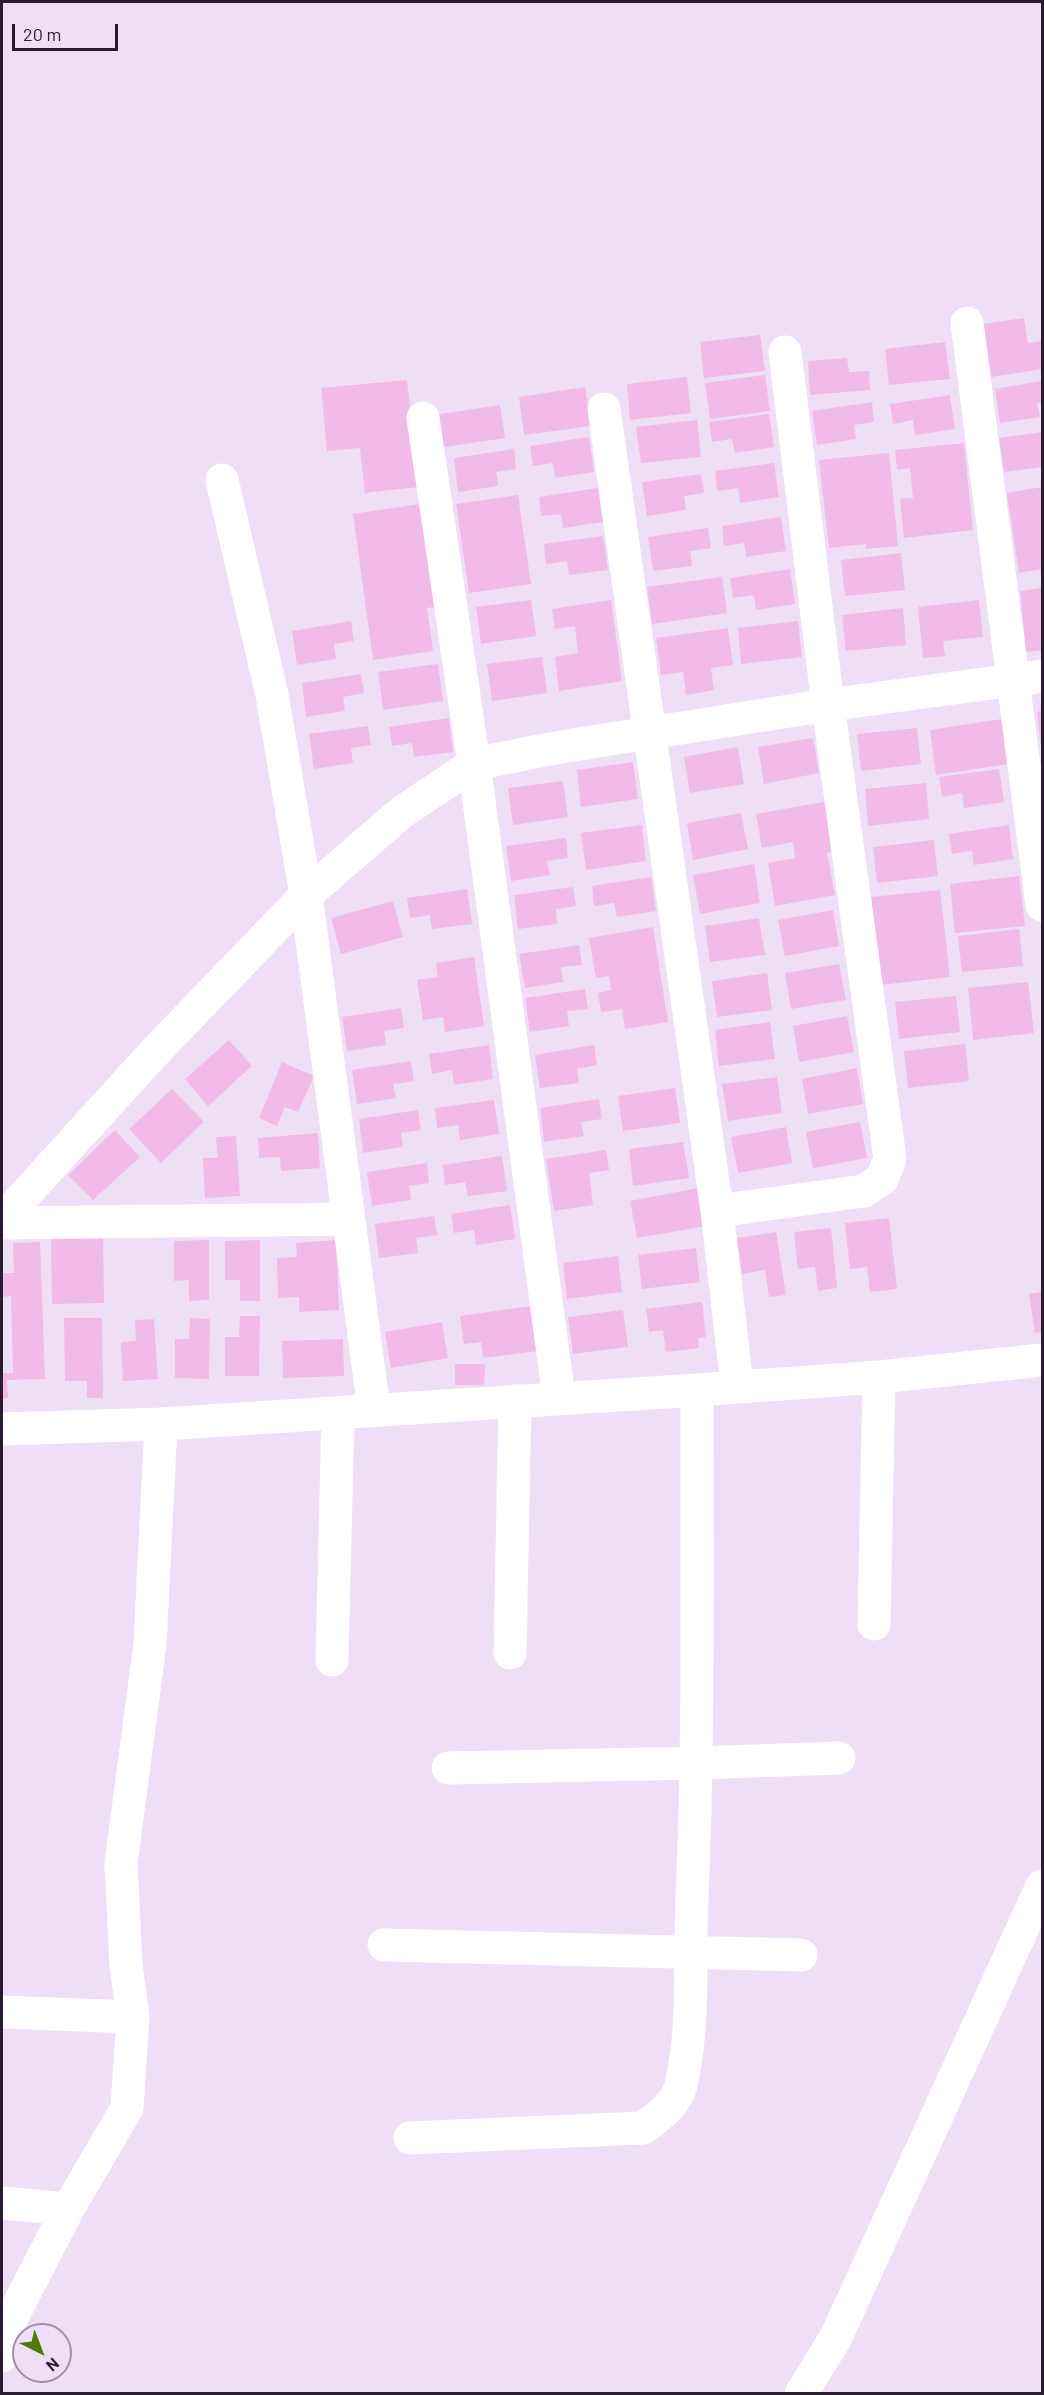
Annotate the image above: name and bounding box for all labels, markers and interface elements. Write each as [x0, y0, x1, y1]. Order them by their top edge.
scale bar [15, 12, 122, 50]
text: 20 m [23, 23, 61, 45]
north arrow [12, 2323, 72, 2383]
text: N [43, 2355, 63, 2376]

